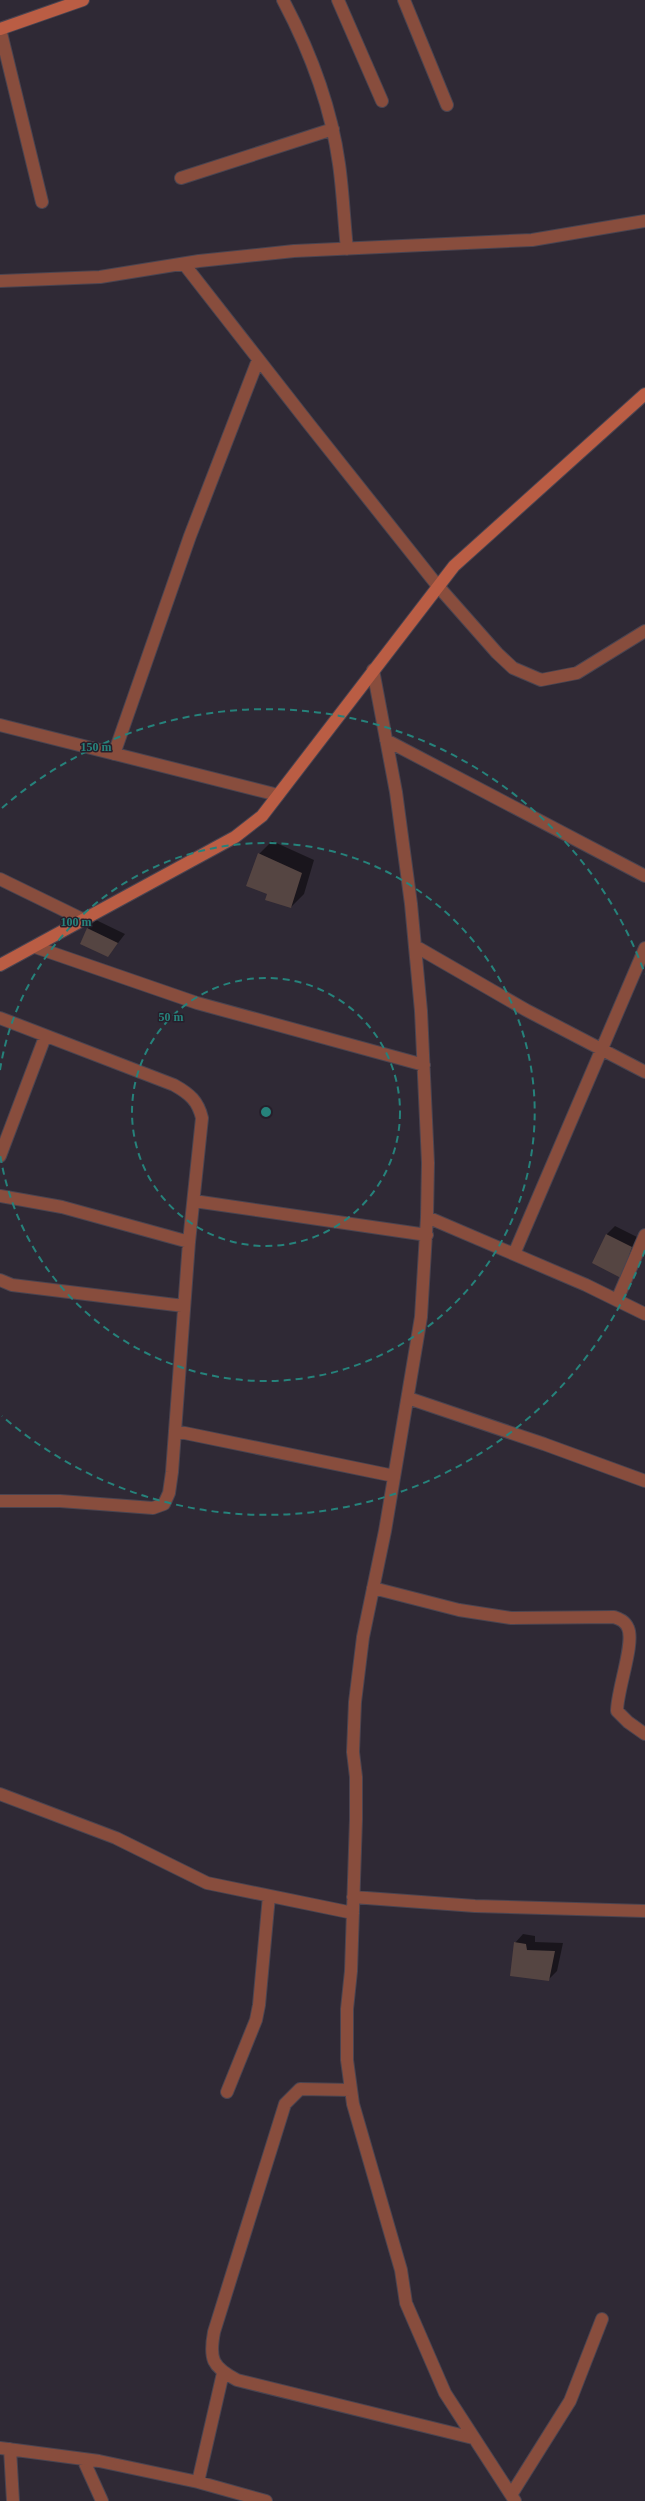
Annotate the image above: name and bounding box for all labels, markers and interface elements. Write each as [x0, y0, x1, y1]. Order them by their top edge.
text: 150 m [81, 740, 112, 754]
text: 100 m [61, 915, 92, 929]
text: 50 m [159, 1010, 184, 1024]
centre of rings [259, 1105, 273, 1119]

